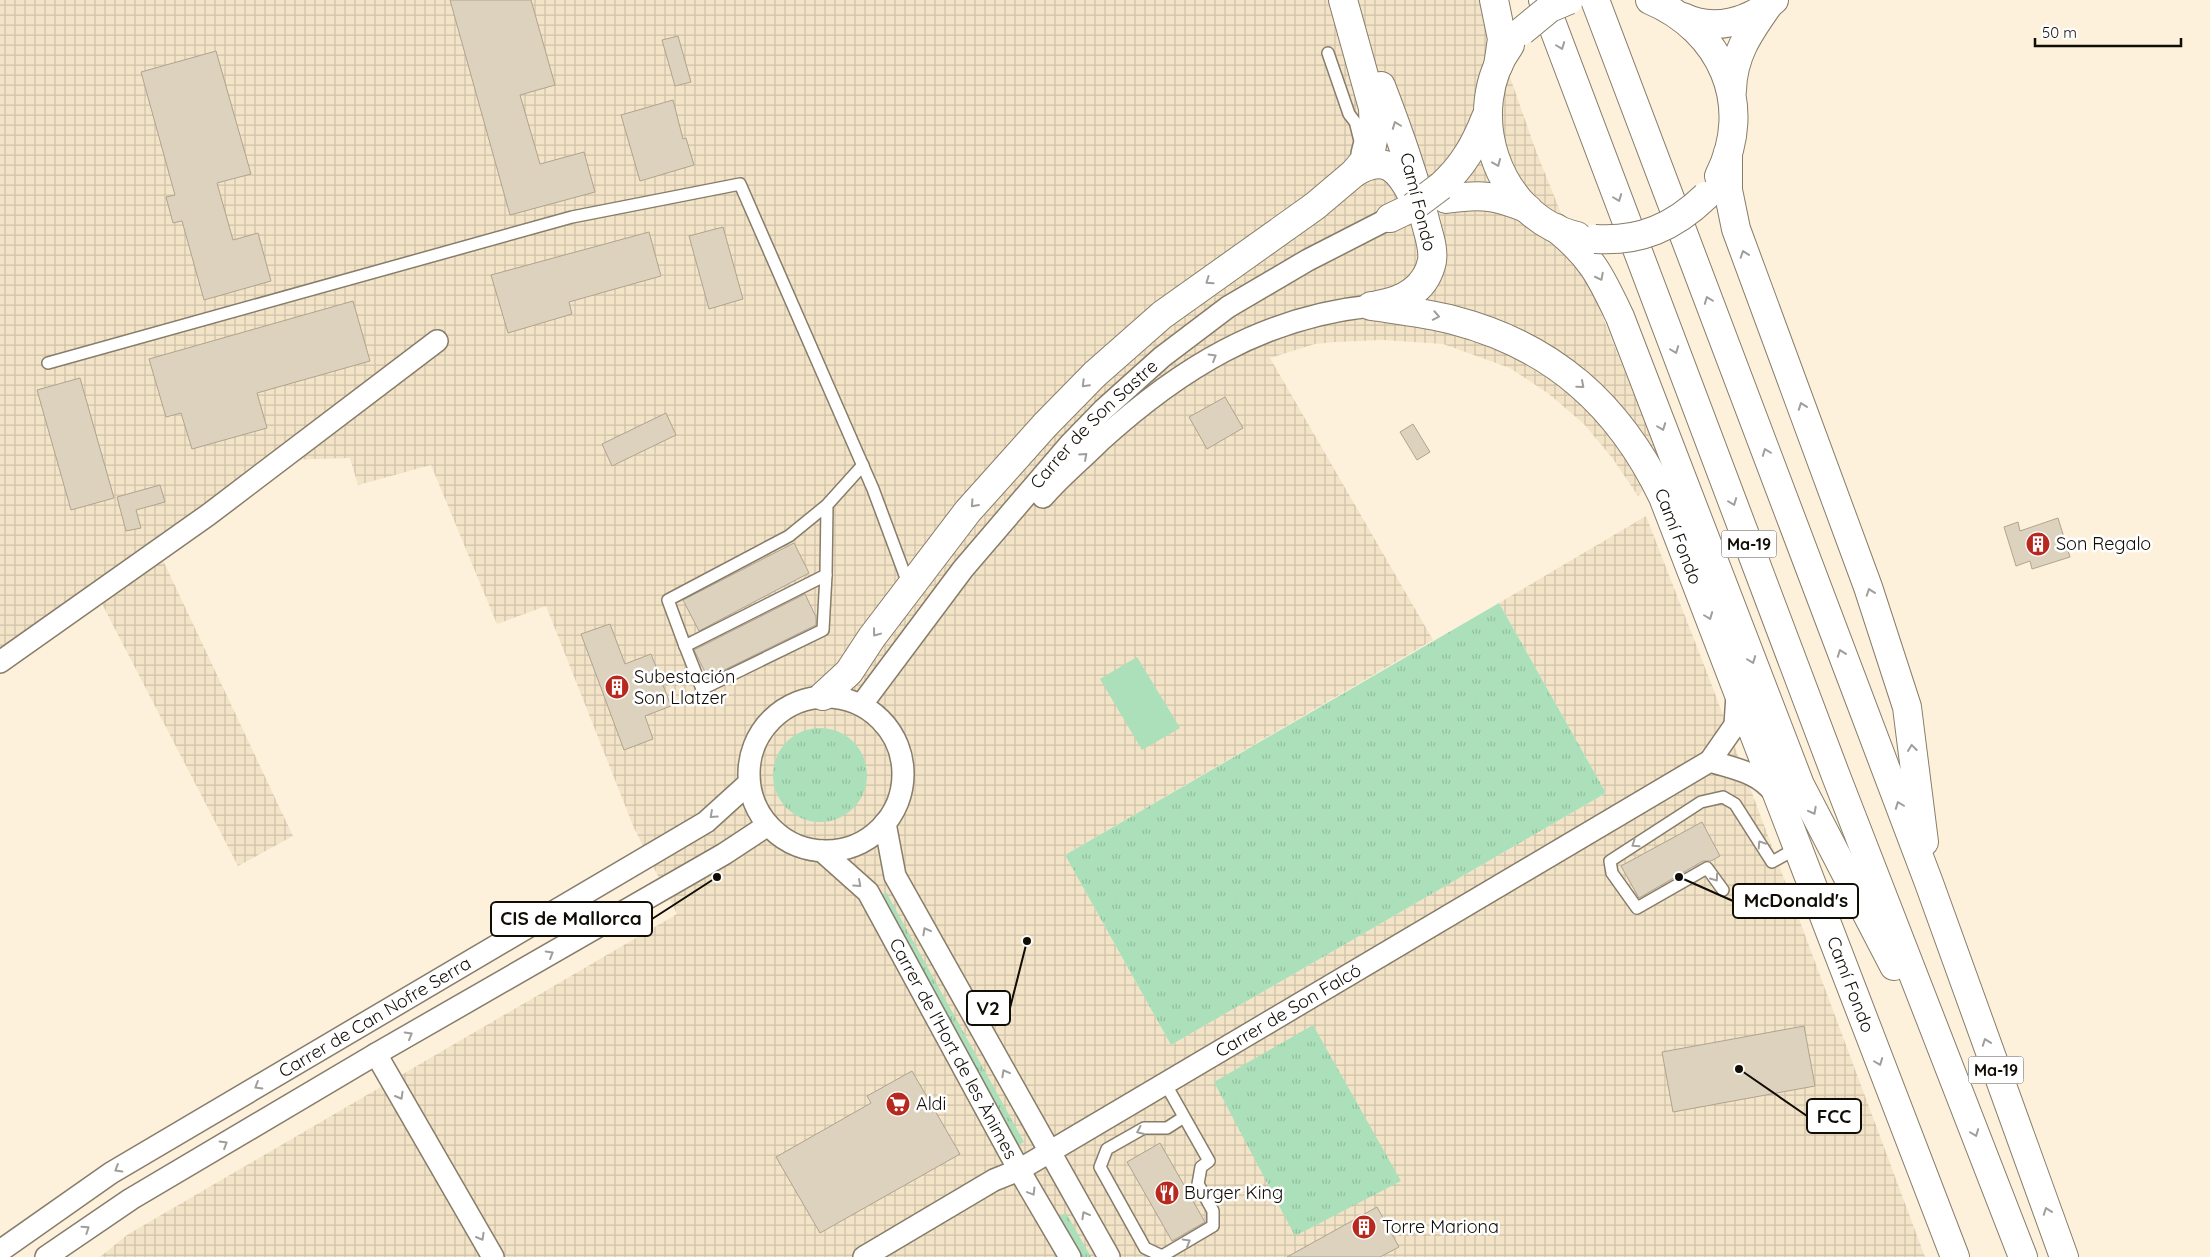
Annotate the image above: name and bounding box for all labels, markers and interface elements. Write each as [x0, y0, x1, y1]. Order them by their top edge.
scale bar [2035, 15, 2181, 47]
text: 50 m [2042, 23, 2077, 42]
one-way arrow [1555, 41, 1565, 49]
one-way arrow [1392, 121, 1402, 130]
street label: Camí Fondo [1395, 150, 1442, 254]
one-way arrow [1490, 158, 1501, 167]
one-way arrow [1612, 193, 1622, 201]
one-way arrow [1740, 251, 1750, 259]
one-way arrow [1594, 272, 1604, 281]
one-way arrow [1206, 275, 1215, 284]
one-way arrow [1704, 296, 1714, 304]
one-way arrow [1432, 311, 1441, 321]
one-way arrow [1669, 345, 1679, 353]
one-way arrow [1207, 353, 1216, 363]
street label: Carrer de Son Sastre [1025, 354, 1162, 493]
one-way arrow [1081, 379, 1090, 388]
one-way arrow [1576, 379, 1585, 388]
one-way arrow [1798, 403, 1808, 411]
one-way arrow [1656, 422, 1666, 431]
one-way arrow [1762, 448, 1772, 457]
one-way arrow [1079, 453, 1088, 462]
street label: Camí Fondo [1650, 484, 1707, 588]
one-way arrow [1727, 497, 1737, 505]
one-way arrow [971, 498, 980, 507]
road number: Ma-19 [1722, 530, 1776, 558]
building icon: Son Regalo [2025, 531, 2051, 557]
place label: Son Regalo [2056, 532, 2151, 555]
one-way arrow [1865, 588, 1875, 597]
one-way arrow [1703, 611, 1713, 620]
one-way arrow [873, 627, 881, 636]
one-way arrow [1837, 649, 1848, 658]
one-way arrow [1746, 656, 1756, 664]
place label: Subestación Son Llatzer [634, 665, 735, 709]
building icon: Subestación Son Llatzer [604, 674, 630, 700]
one-way arrow [1907, 744, 1918, 752]
one-way arrow [1895, 801, 1905, 810]
one-way arrow [1807, 806, 1817, 815]
one-way arrow [710, 809, 719, 818]
one-way arrow [1632, 838, 1641, 847]
one-way arrow [1758, 841, 1767, 850]
one-way arrow [1709, 872, 1718, 882]
one-way arrow [853, 878, 862, 887]
callout: McDonald's [1733, 884, 1858, 918]
text: McDonald's [1744, 888, 1848, 912]
callout: CIS de Mallorca [491, 902, 652, 936]
text: CIS de Mallorca [500, 906, 642, 930]
one-way arrow [922, 927, 932, 936]
street label: Camí Fondo [1822, 933, 1880, 1036]
street label: Carrer de l'Hort de les Ànimes [884, 934, 1023, 1163]
one-way arrow [545, 950, 554, 960]
street label: Carrer de Can Nofre Serra [274, 951, 475, 1083]
street label: Carrer de Son Falcó [1211, 958, 1365, 1062]
callout: V2 [967, 991, 1010, 1025]
text: V2 [976, 996, 1000, 1020]
one-way arrow [404, 1031, 413, 1041]
one-way arrow [1982, 1038, 1992, 1047]
road number: Ma-19 [1968, 1056, 2024, 1084]
one-way arrow [1873, 1057, 1884, 1066]
one-way arrow [1001, 1069, 1011, 1078]
one-way arrow [254, 1080, 263, 1090]
one-way arrow [394, 1091, 404, 1100]
supermarket icon: Aldi [885, 1091, 911, 1117]
place label: Aldi [916, 1092, 946, 1115]
callout: FCC [1807, 1099, 1861, 1133]
text: FCC [1817, 1104, 1851, 1128]
one-way arrow [1136, 1125, 1145, 1136]
one-way arrow [1969, 1128, 1979, 1137]
one-way arrow [219, 1140, 228, 1150]
one-way arrow [114, 1163, 123, 1173]
restaurant icon: Burger King [1154, 1180, 1180, 1206]
place label: Burger King [1184, 1181, 1283, 1204]
one-way arrow [1026, 1187, 1036, 1196]
one-way arrow [2043, 1207, 2053, 1216]
one-way arrow [1081, 1211, 1091, 1220]
building icon: Torre Mariona [1351, 1214, 1377, 1240]
place label: Torre Mariona [1382, 1215, 1499, 1238]
one-way arrow [81, 1226, 90, 1236]
one-way arrow [475, 1231, 485, 1240]
one-way arrow [1182, 1238, 1191, 1248]

